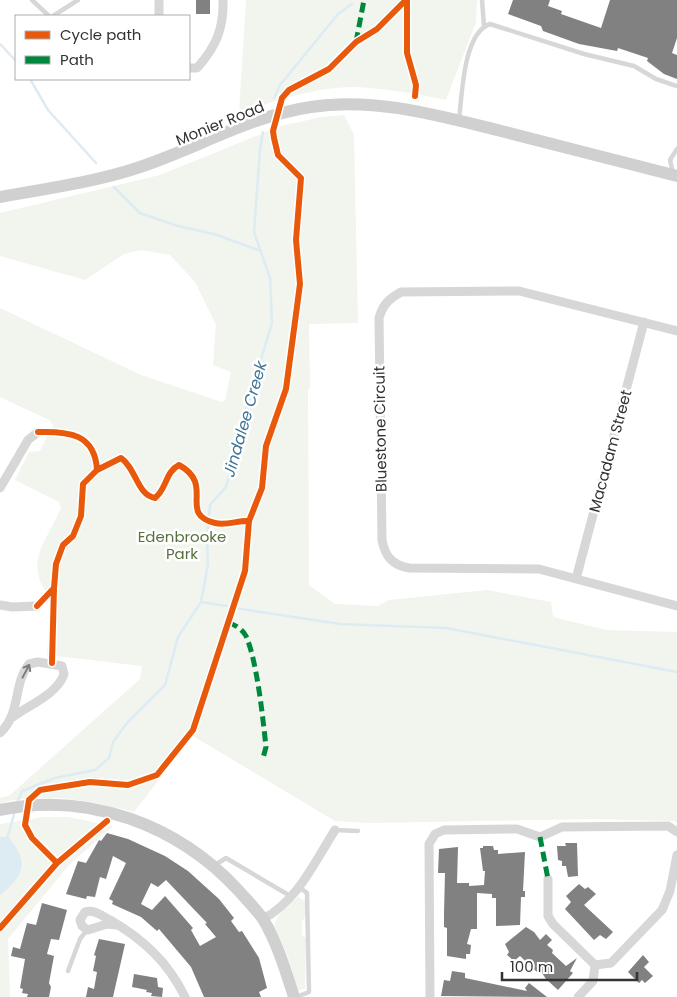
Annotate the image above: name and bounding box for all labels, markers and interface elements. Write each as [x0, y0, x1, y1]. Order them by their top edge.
legend [15, 15, 190, 80]
text: Cycle path [60, 24, 141, 45]
text: Path [60, 49, 94, 70]
street label: Monier Road [173, 96, 267, 150]
water label: Jindalee Creek [218, 358, 273, 479]
street label: Bluestone Circuit [368, 366, 392, 492]
street label: Macadam Street [584, 387, 636, 515]
park label: Edenbrooke Park [138, 526, 226, 564]
one-way arrow [21, 664, 31, 679]
scale bar [502, 950, 637, 982]
text: 100 m [510, 956, 553, 977]

